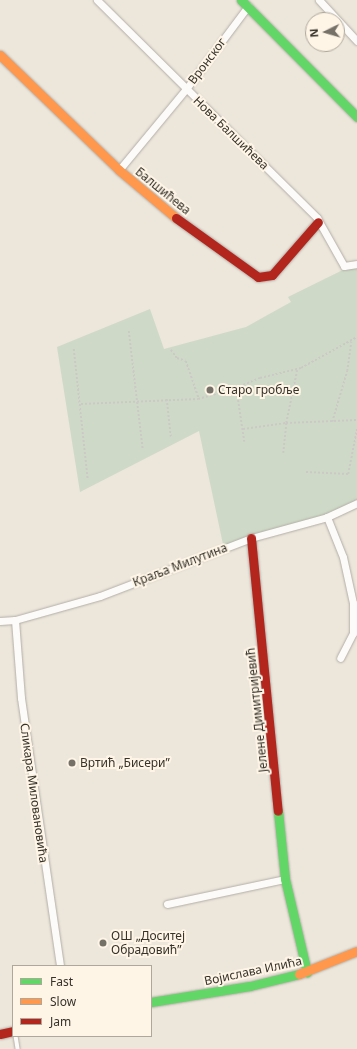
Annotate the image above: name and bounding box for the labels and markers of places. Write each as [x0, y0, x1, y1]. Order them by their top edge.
place label: Старо гробље [218, 383, 299, 397]
marker: Старо гробље [205, 385, 215, 395]
place label: Вртић „Бисери” [80, 756, 170, 770]
marker: Вртић „Бисери” [67, 758, 77, 768]
place label: ОШ „Доситеј Обрадовић” [111, 929, 185, 957]
marker: ОШ „Доситеј Обрадовић” [98, 938, 108, 948]

